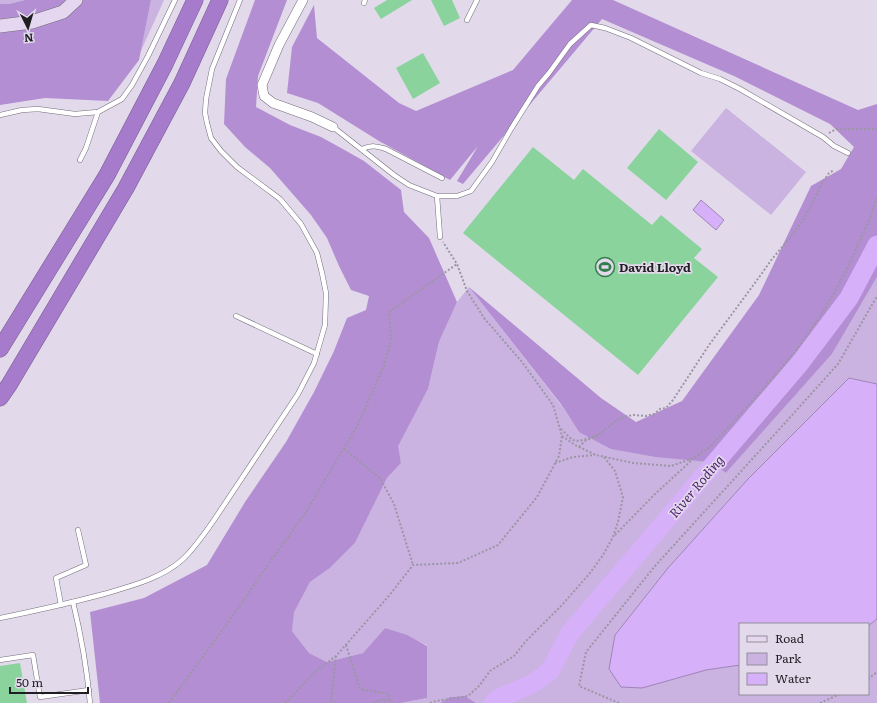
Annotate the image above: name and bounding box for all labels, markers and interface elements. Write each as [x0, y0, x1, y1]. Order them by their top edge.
north arrow [8, 8, 48, 48]
text: N [24, 31, 34, 47]
sports icon: David Lloyd [594, 256, 616, 278]
place label: David Lloyd [619, 258, 691, 276]
water label: River Roding [664, 451, 728, 521]
legend [739, 623, 869, 695]
text: Road [775, 629, 805, 647]
text: Park [775, 649, 802, 667]
scale bar [10, 669, 88, 695]
text: Water [775, 669, 811, 687]
text: 50 m [16, 673, 43, 691]

